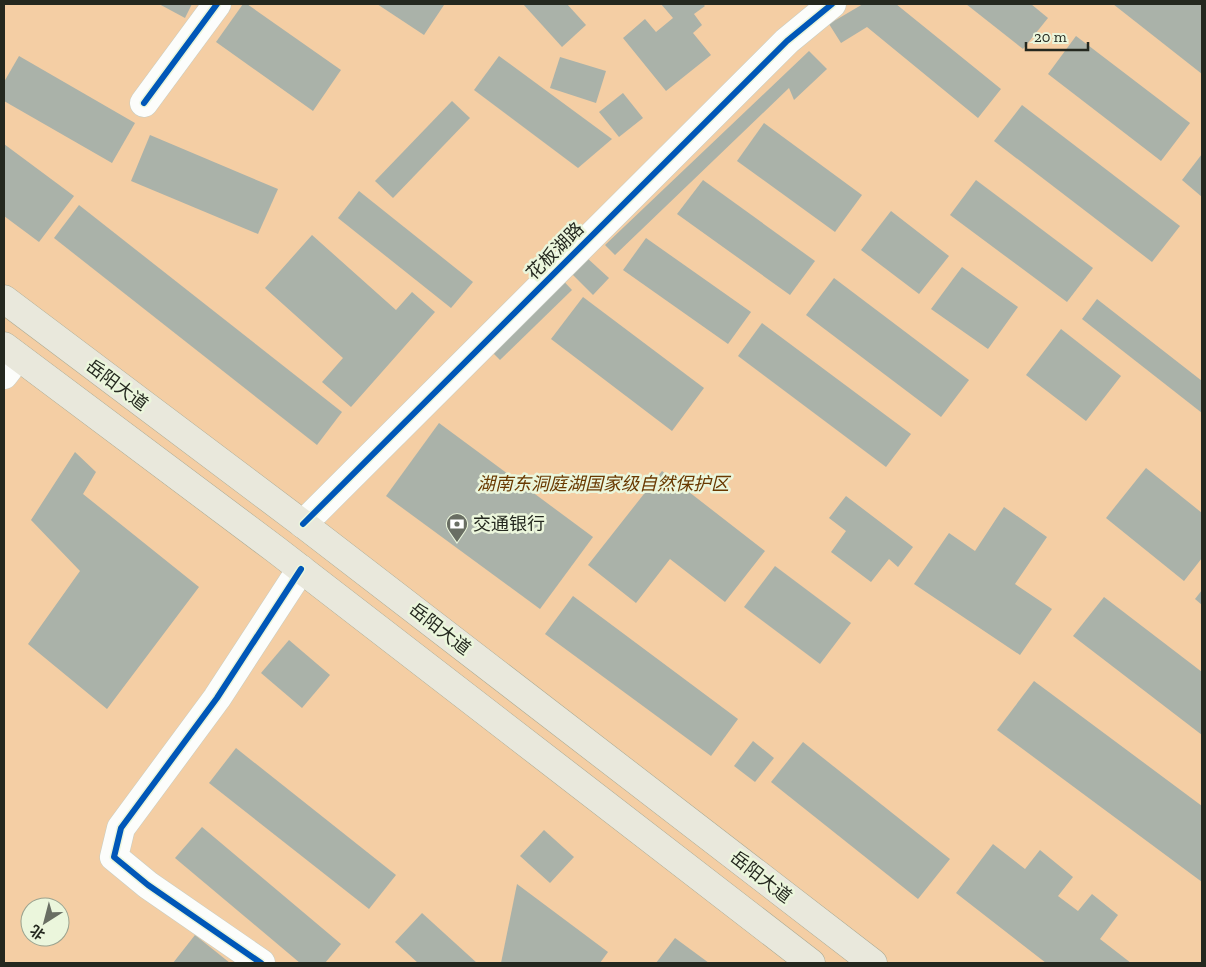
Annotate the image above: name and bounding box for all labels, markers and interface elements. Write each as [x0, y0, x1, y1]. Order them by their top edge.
scale bar [1026, 20, 1088, 52]
text: 20 m [1034, 28, 1067, 46]
street label: 花板湖路 [522, 218, 588, 284]
street label: 岳阳大道 [82, 355, 152, 415]
park label: 湖南东洞庭湖国家级自然保护区 [477, 473, 732, 495]
bank icon: 交通银行 [445, 512, 469, 543]
place label: 交通银行 [473, 513, 545, 535]
street label: 岳阳大道 [405, 598, 475, 660]
street label: 岳阳大道 [726, 846, 796, 908]
north arrow [20, 897, 70, 947]
text: 北 [27, 921, 48, 943]

